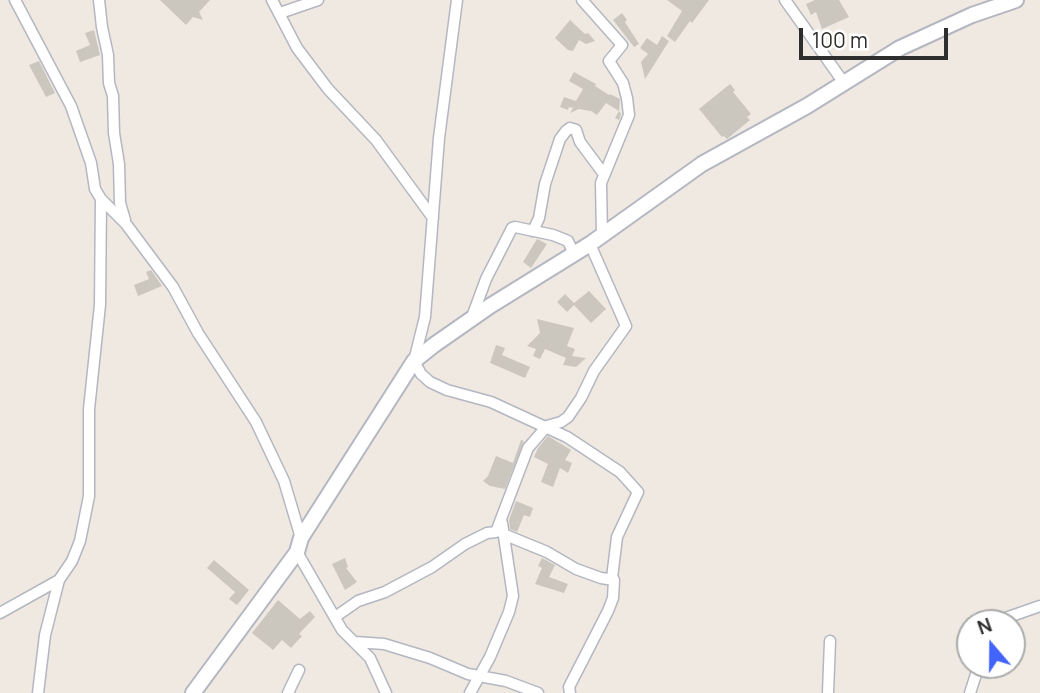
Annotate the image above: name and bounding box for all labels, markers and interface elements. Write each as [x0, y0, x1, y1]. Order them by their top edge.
scale bar [802, 14, 951, 58]
text: 100 m [812, 26, 868, 54]
north arrow [956, 609, 1026, 679]
text: N [974, 612, 995, 641]

